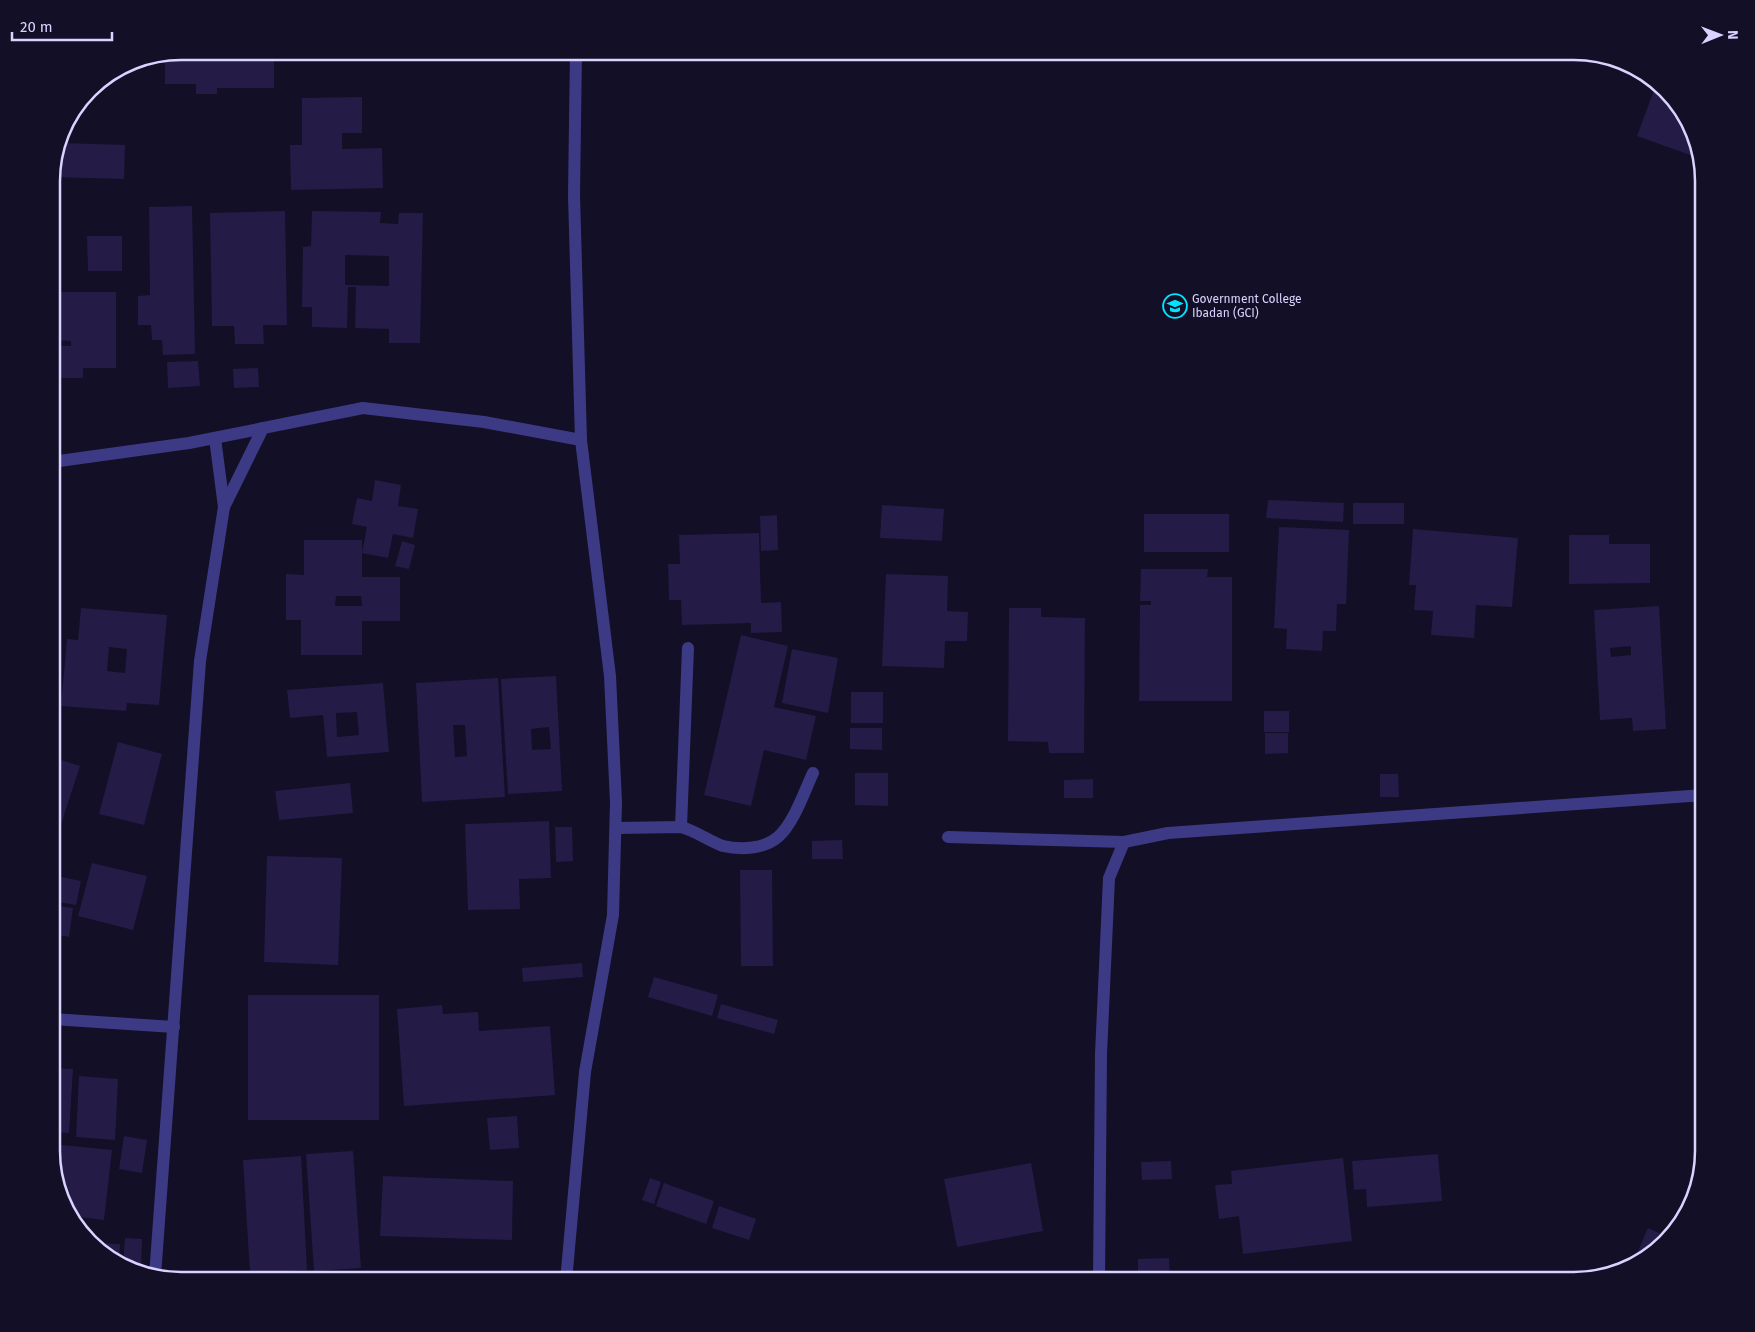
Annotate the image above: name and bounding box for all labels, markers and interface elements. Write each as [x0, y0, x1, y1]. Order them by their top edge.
scale bar [12, 10, 112, 42]
north arrow [1695, 10, 1745, 60]
text: 20 m [20, 18, 53, 36]
text: N [1724, 30, 1741, 40]
place label: Government College Ibadan (GCI) [1192, 292, 1302, 320]
school or university icon: Government College Ibadan (GCI) [1162, 293, 1188, 319]

